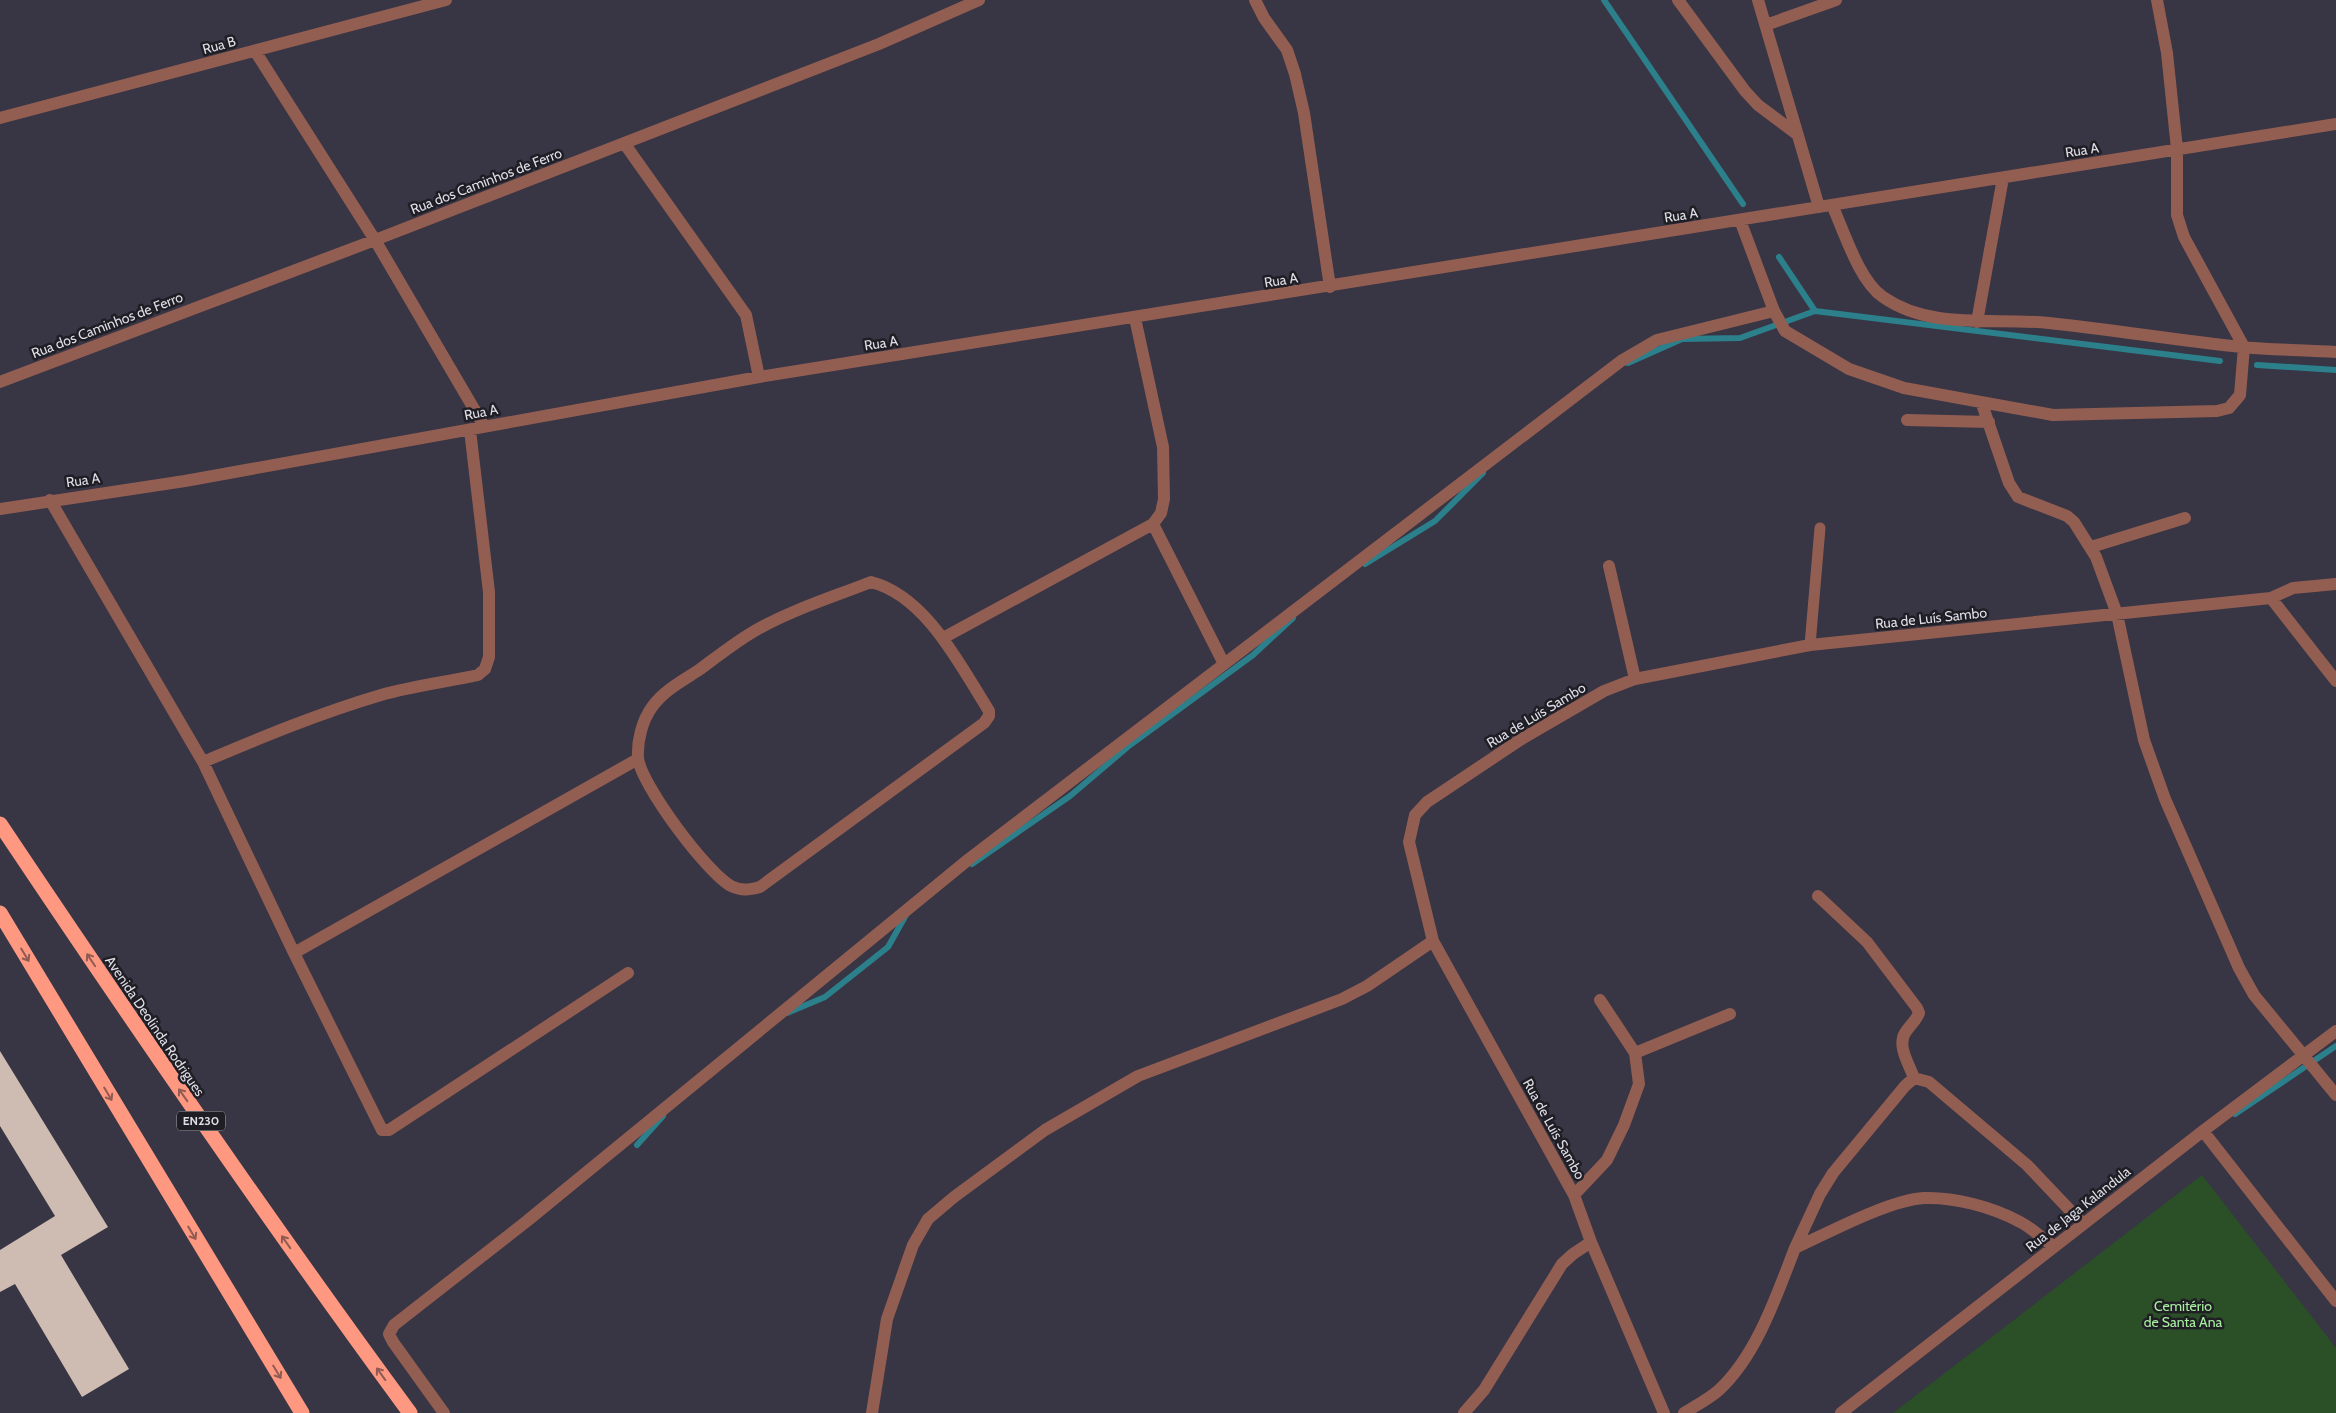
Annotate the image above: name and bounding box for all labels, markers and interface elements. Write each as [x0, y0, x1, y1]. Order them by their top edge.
street label: Rua B [200, 32, 238, 58]
street label: Rua A [2064, 138, 2101, 162]
street label: Rua dos Caminhos de Ferro [408, 144, 565, 218]
street label: Rua A [1663, 203, 1700, 227]
street label: Rua A [1263, 268, 1300, 292]
street label: Rua dos Caminhos de Ferro [29, 288, 186, 362]
street label: Rua A [863, 331, 900, 355]
street label: Rua A [463, 400, 500, 424]
street label: Rua A [65, 469, 102, 491]
street label: Rua de Luís Sambo [1874, 603, 1988, 633]
street label: Rua de Luís Sambo [1483, 678, 1589, 752]
one-way arrow [21, 947, 31, 961]
street label: Avenida Deolinda Rodrigues [101, 952, 209, 1100]
one-way arrow [86, 954, 96, 968]
street label: Rua de Luís Sambo [1519, 1075, 1589, 1183]
one-way arrow [104, 1087, 114, 1101]
one-way arrow [178, 1088, 188, 1102]
road number: EN230 [177, 1112, 225, 1130]
street label: Rua de Jaga Kalandula [2022, 1162, 2134, 1256]
one-way arrow [188, 1226, 198, 1240]
one-way arrow [281, 1235, 291, 1249]
park label: Cemitério de Santa Ana [2144, 1297, 2223, 1331]
one-way arrow [272, 1365, 282, 1379]
one-way arrow [376, 1368, 387, 1381]

